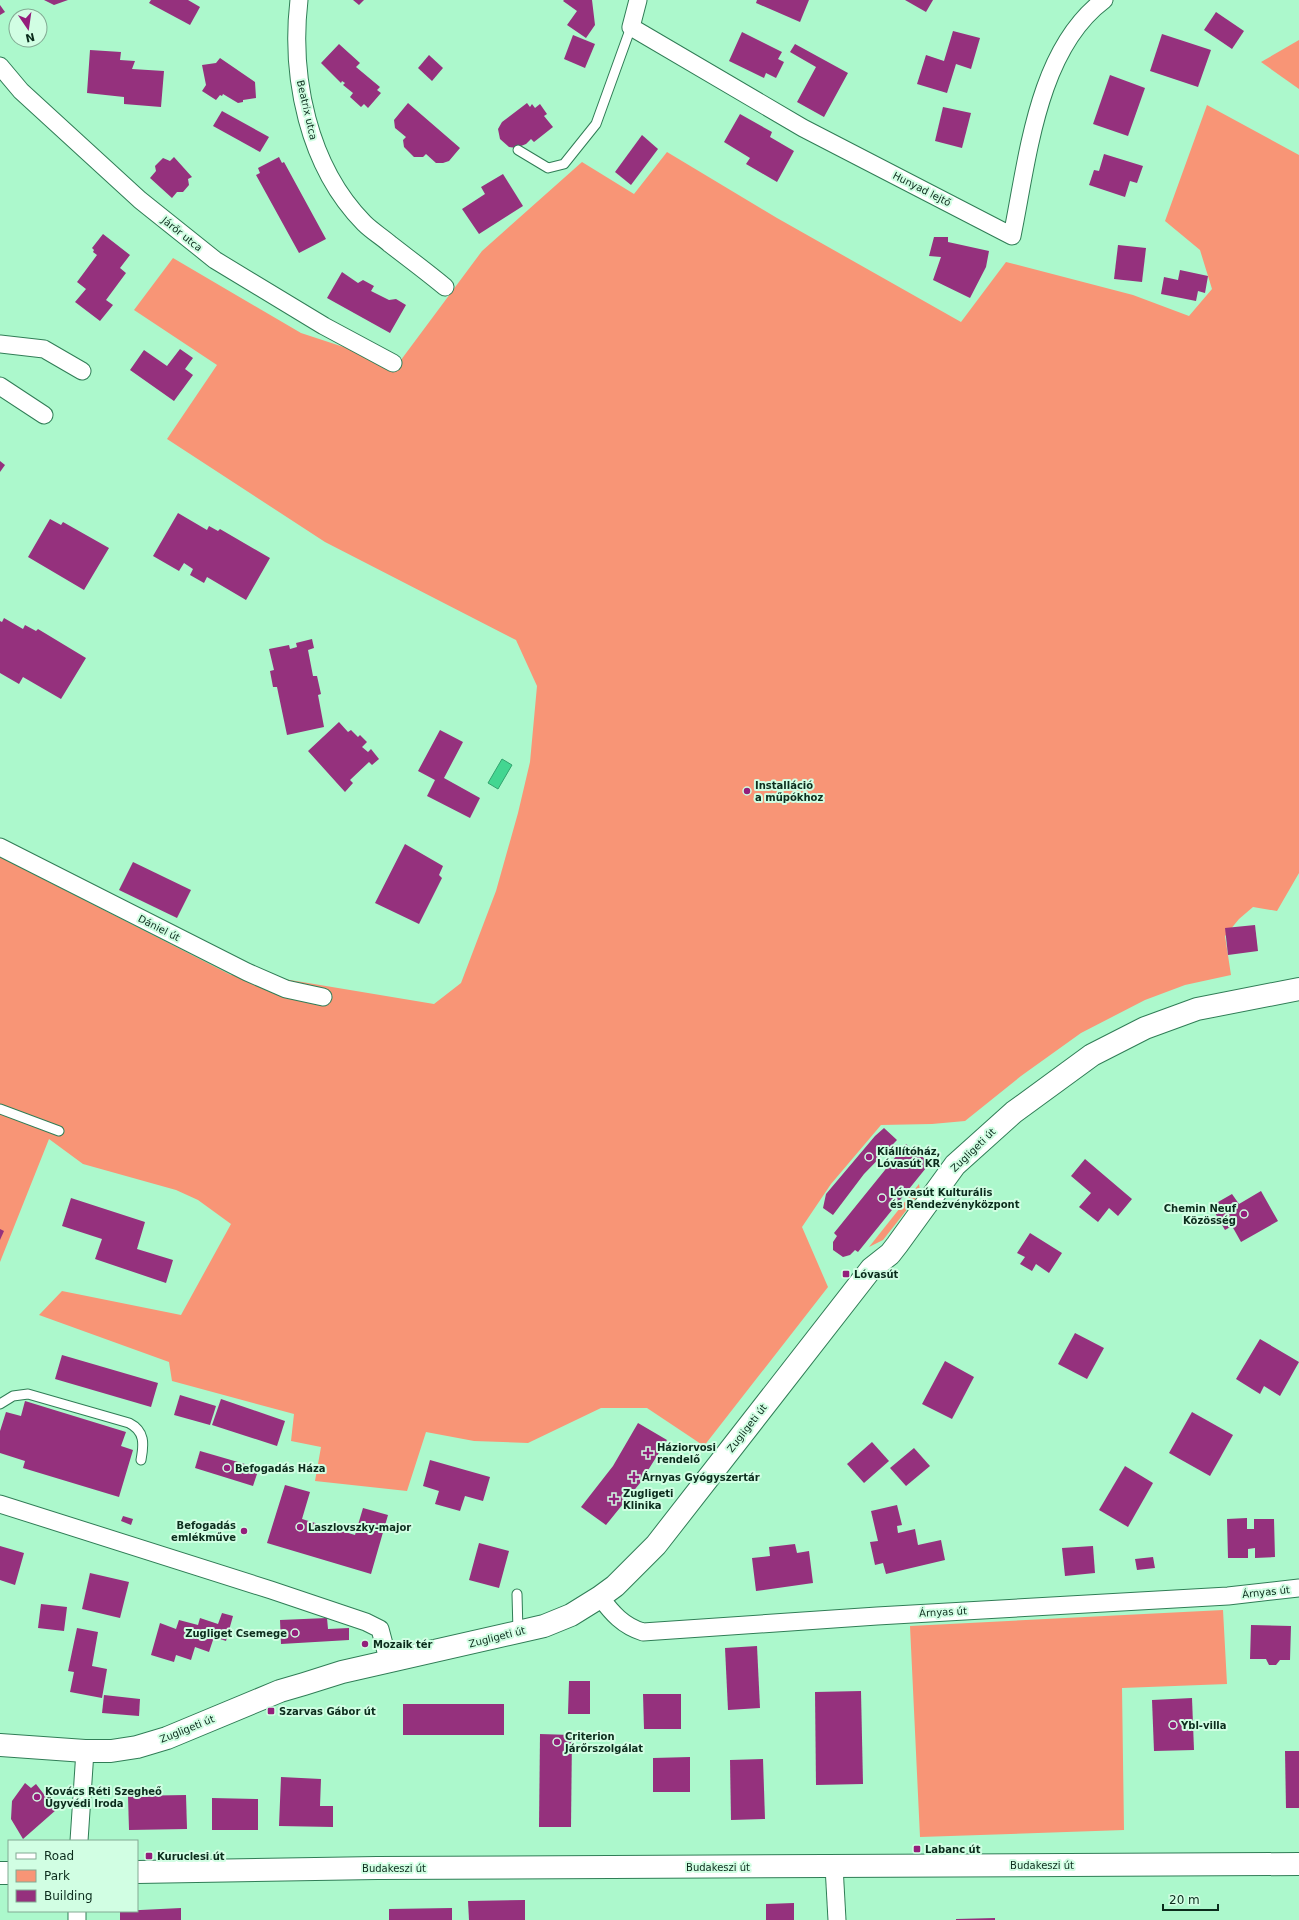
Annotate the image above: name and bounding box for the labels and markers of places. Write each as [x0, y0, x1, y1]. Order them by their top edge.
place label: Installáció a műpókhoz [755, 780, 823, 803]
marker: Installáció a műpókhoz [742, 786, 752, 796]
place label: Kiállítóház, Lóvasút KR [877, 1146, 941, 1169]
marker: Kiállítóház, Lóvasút KR [864, 1152, 874, 1162]
place label: Lóvasút Kulturális és Rendezvényközpont [890, 1187, 1020, 1210]
marker: Lóvasút Kulturális és Rendezvényközpont [877, 1193, 887, 1203]
place label: Chemin Neuf Közösség [1164, 1203, 1237, 1226]
marker: Chemin Neuf Közösség [1239, 1209, 1249, 1219]
marker: Lóvasút [841, 1269, 851, 1279]
place label: Lóvasút [854, 1269, 899, 1280]
place label: Háziorvosi rendelő [657, 1442, 716, 1465]
marker: Háziorvosi rendelő [642, 1447, 654, 1459]
marker: Befogadás Háza [222, 1463, 232, 1473]
place label: Befogadás Háza [235, 1463, 326, 1474]
place label: Árnyas Gyógyszertár [642, 1471, 760, 1483]
marker: Árnyas Gyógyszertár [629, 1472, 639, 1482]
place label: Zugligeti Klinika [623, 1488, 674, 1511]
marker: Zugligeti Klinika [608, 1493, 620, 1505]
place label: Befogadás emlékműve [171, 1520, 236, 1543]
marker: Laszlovszky-major [295, 1522, 305, 1532]
place label: Laszlovszky-major [308, 1522, 411, 1533]
marker: Befogadás emlékműve [239, 1526, 249, 1536]
place label: Zugliget Csemege [185, 1628, 287, 1639]
marker: Zugliget Csemege [290, 1628, 300, 1638]
marker: Mozaik tér [360, 1639, 370, 1649]
place label: Mozaik tér [373, 1639, 433, 1650]
marker: Szarvas Gábor út [266, 1706, 276, 1716]
place label: Szarvas Gábor út [279, 1706, 376, 1717]
marker: Ybl-villa [1168, 1720, 1178, 1730]
place label: Ybl-villa [1180, 1720, 1227, 1731]
place label: Criterion Járőrszolgálat [564, 1731, 643, 1754]
marker: Criterion Járőrszolgálat [552, 1737, 562, 1747]
place label: Kovács Réti Szegheő Ügyvédi Iroda [45, 1786, 162, 1809]
marker: Kovács Réti Szegheő Ügyvédi Iroda [32, 1792, 42, 1802]
marker: Labanc út [912, 1844, 922, 1854]
place label: Labanc út [925, 1844, 981, 1855]
marker: Kuruclesi út [144, 1851, 154, 1861]
place label: Kuruclesi út [157, 1851, 225, 1862]

